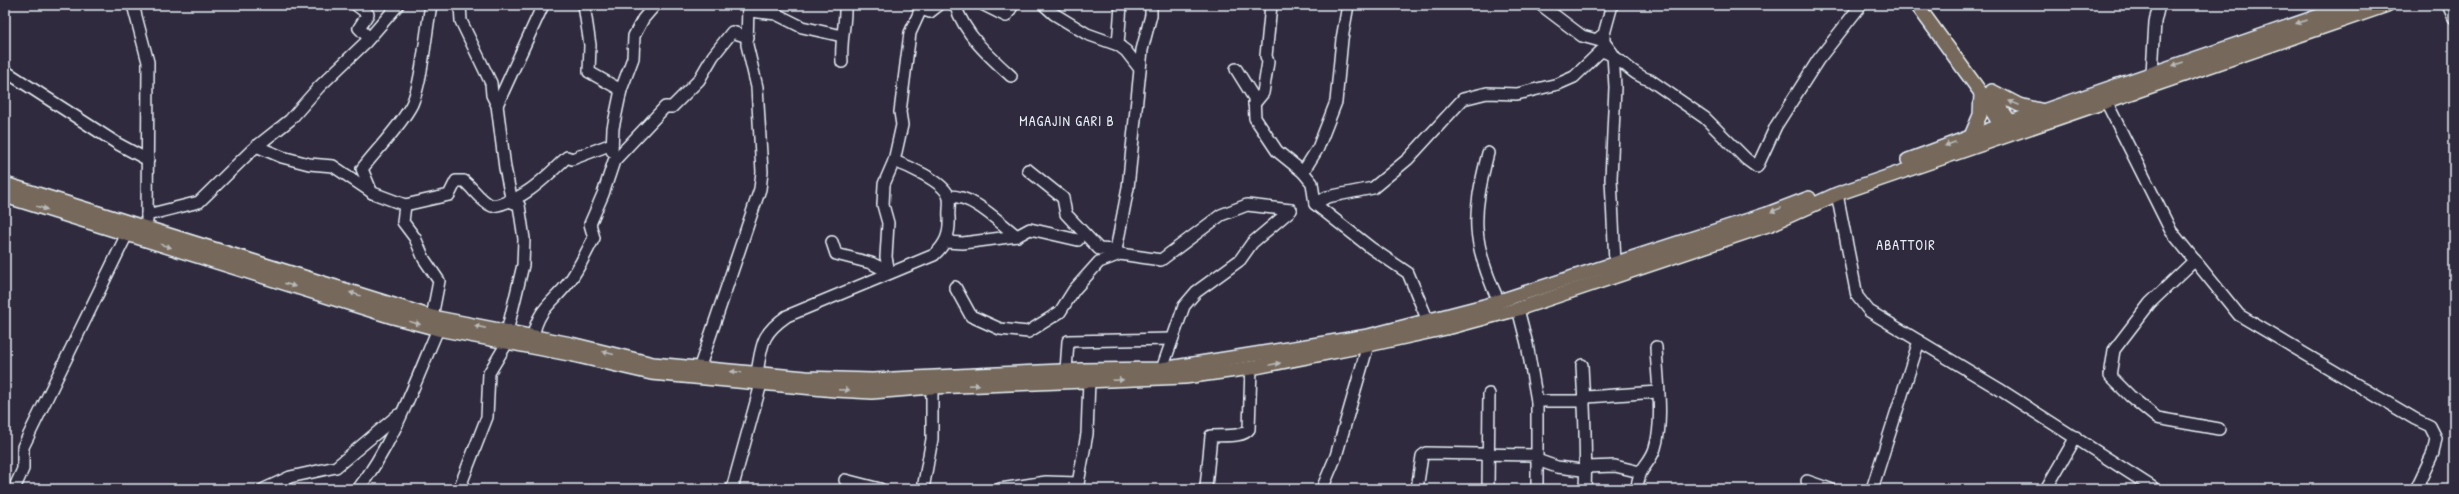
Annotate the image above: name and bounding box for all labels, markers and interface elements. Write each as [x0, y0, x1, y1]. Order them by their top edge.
one-way arrow [2295, 19, 2307, 25]
one-way arrow [2172, 61, 2184, 67]
one-way arrow [2009, 100, 2020, 106]
district label: MAGAJIN GARI B [1019, 111, 1115, 130]
one-way arrow [1943, 142, 1955, 148]
one-way arrow [37, 205, 49, 211]
one-way arrow [1769, 208, 1781, 214]
district label: ABATTOIR [1876, 235, 1936, 254]
one-way arrow [161, 243, 173, 249]
one-way arrow [285, 282, 297, 288]
one-way arrow [348, 291, 360, 297]
one-way arrow [409, 320, 421, 326]
one-way arrow [474, 323, 487, 329]
one-way arrow [601, 349, 614, 355]
one-way arrow [1268, 360, 1281, 366]
one-way arrow [730, 368, 742, 375]
one-way arrow [1112, 376, 1124, 383]
one-way arrow [968, 382, 980, 389]
one-way arrow [838, 387, 851, 393]

